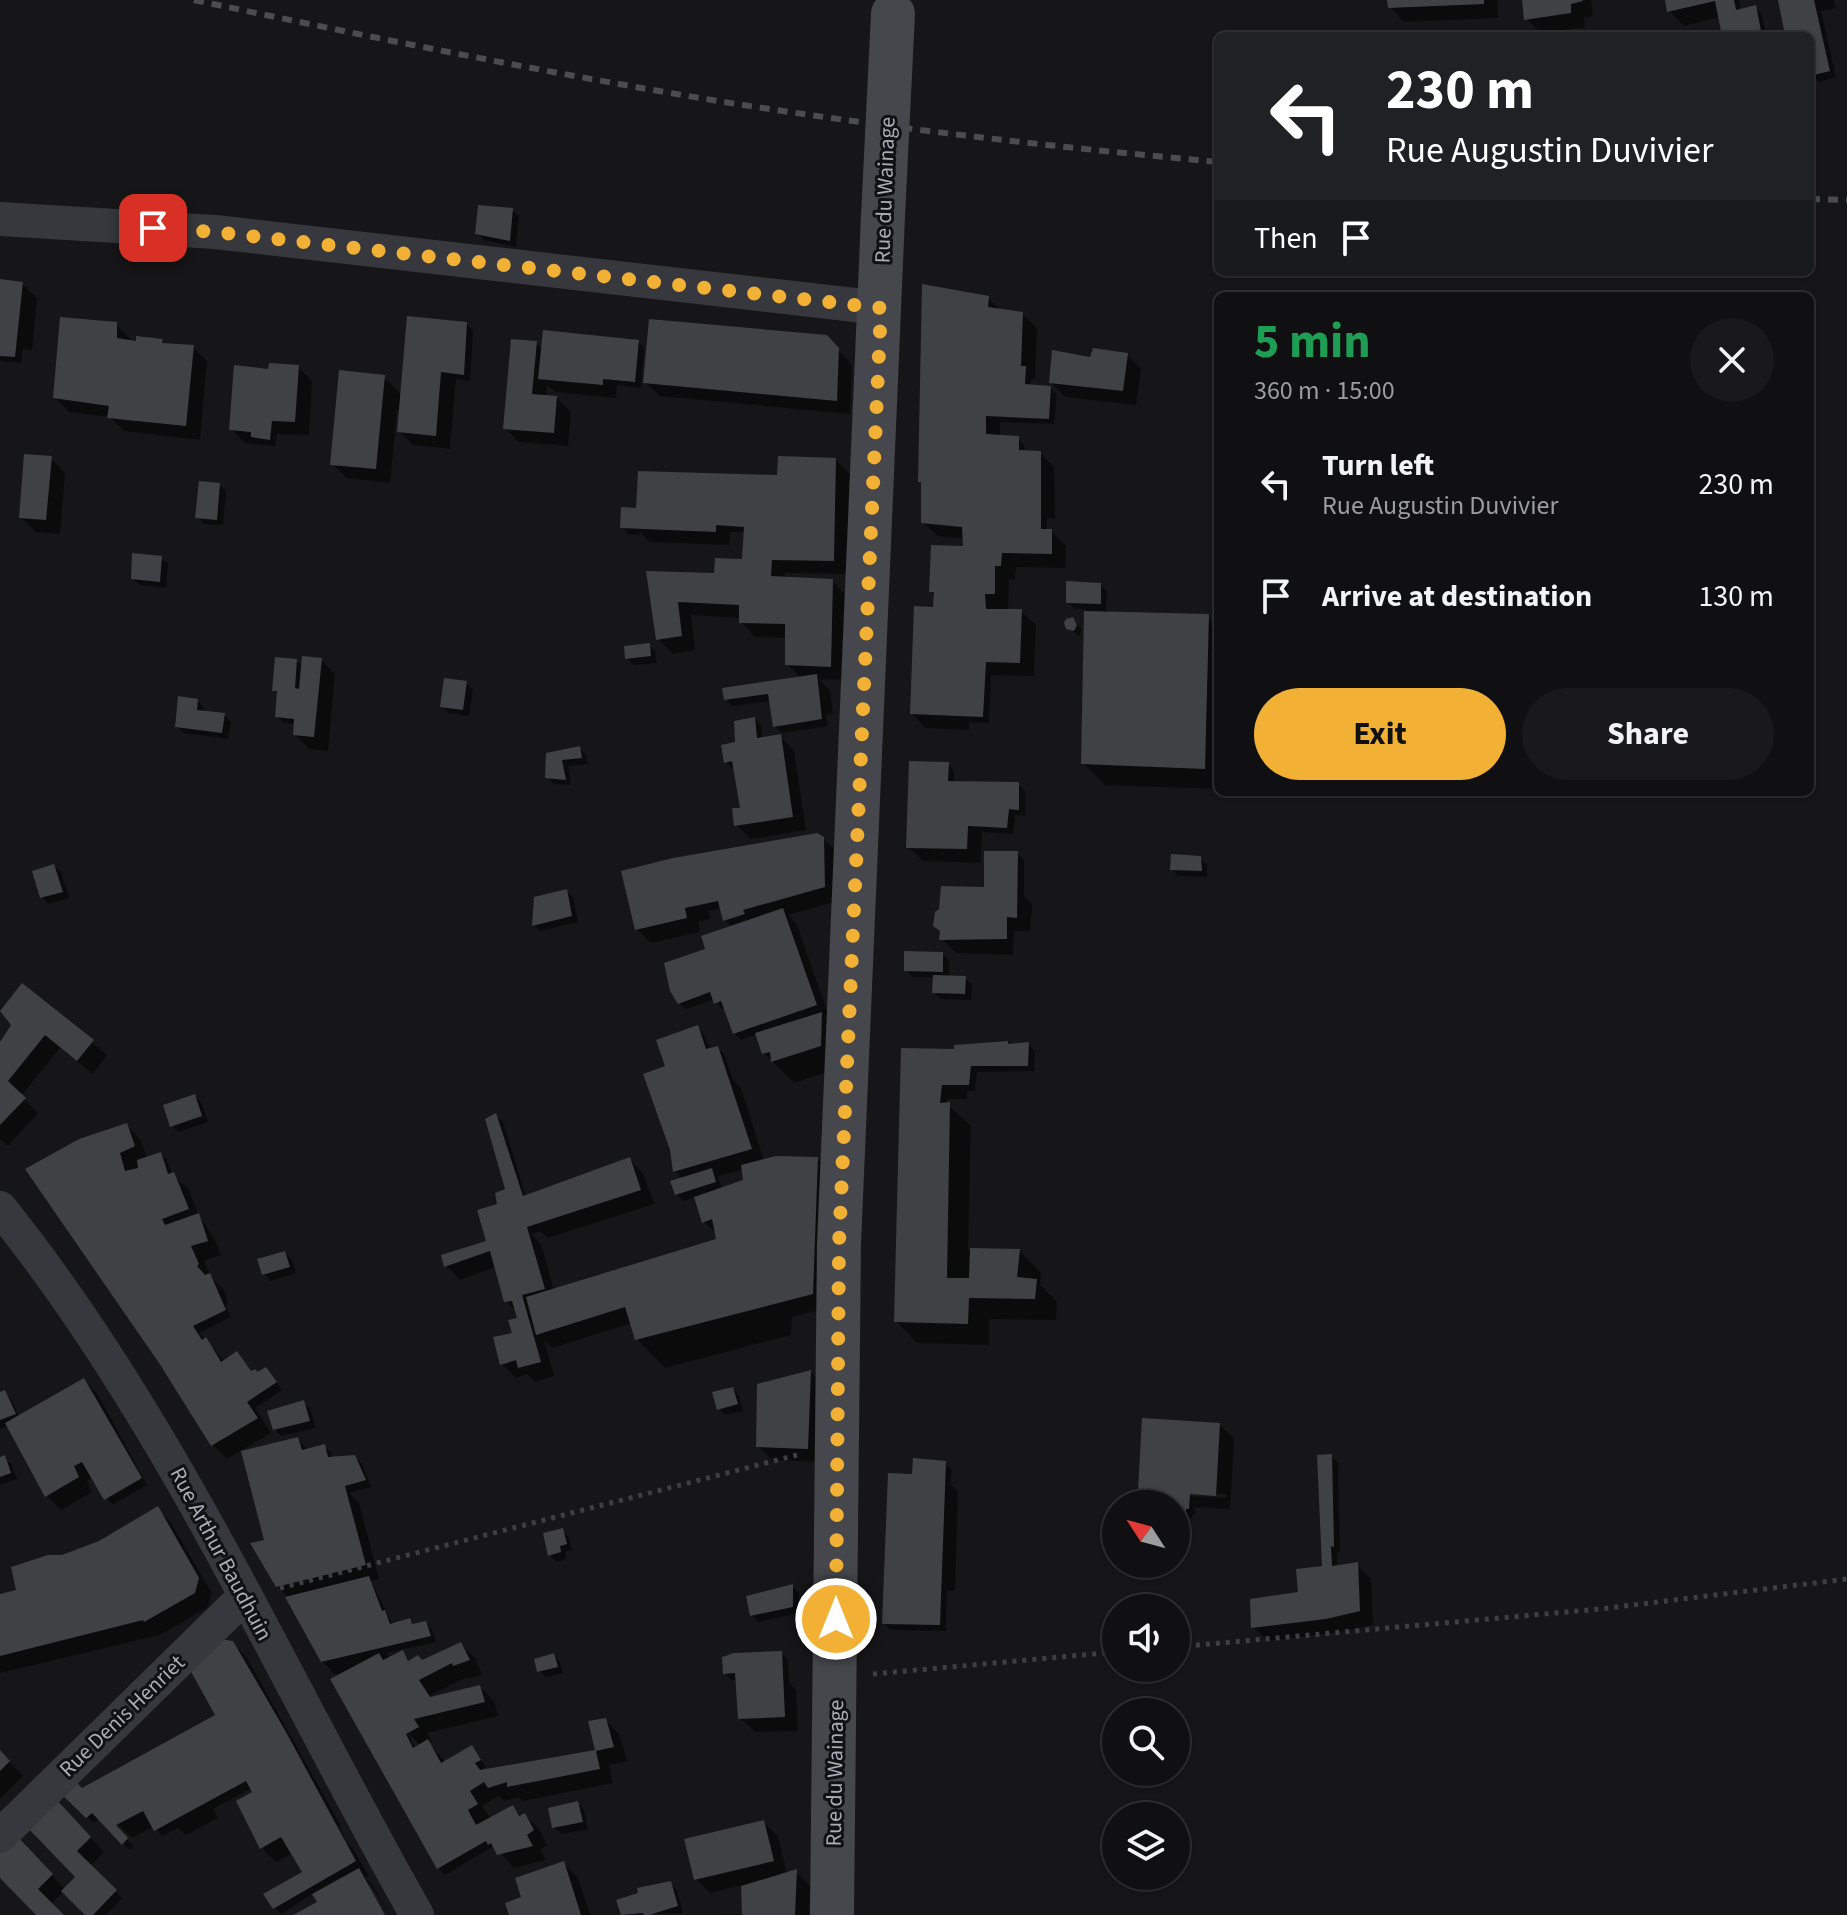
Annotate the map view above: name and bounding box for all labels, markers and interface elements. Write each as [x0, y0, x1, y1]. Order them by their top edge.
text: 230 m [1386, 51, 1534, 130]
icon: left [1254, 64, 1358, 168]
street label: Rue du Wainage [866, 116, 904, 264]
text: Rue Augustin Duvivier [1386, 125, 1713, 176]
pin [119, 194, 187, 262]
icon: arrive [131, 206, 175, 250]
icon: arrive [1334, 216, 1378, 260]
text: Then [1254, 217, 1318, 260]
text: 5 min [1254, 308, 1371, 376]
button: close [1690, 318, 1774, 402]
text: 360 m · 15:00 [1254, 372, 1395, 409]
text: Turn left [1322, 444, 1434, 487]
icon: left [1254, 462, 1298, 506]
text: 230 m [1698, 463, 1774, 506]
text: Rue Augustin Duvivier [1322, 487, 1559, 524]
icon: arrive [1254, 574, 1298, 618]
text: Arrive at destination [1322, 575, 1592, 618]
text: 130 m [1698, 575, 1774, 618]
button: Exit [1254, 688, 1506, 780]
button: Share [1522, 688, 1774, 780]
street label: Rue Arthur Baudhuin [162, 1462, 280, 1646]
north arrow [1102, 1490, 1190, 1578]
map controls [1102, 1490, 1190, 1890]
position arrow [794, 1577, 878, 1661]
button: sound [1102, 1594, 1190, 1682]
street label: Rue Denis Henriet [52, 1647, 192, 1784]
button: search [1102, 1698, 1190, 1786]
street label: Rue du Wainage [818, 1699, 852, 1847]
button: layers [1102, 1802, 1190, 1890]

